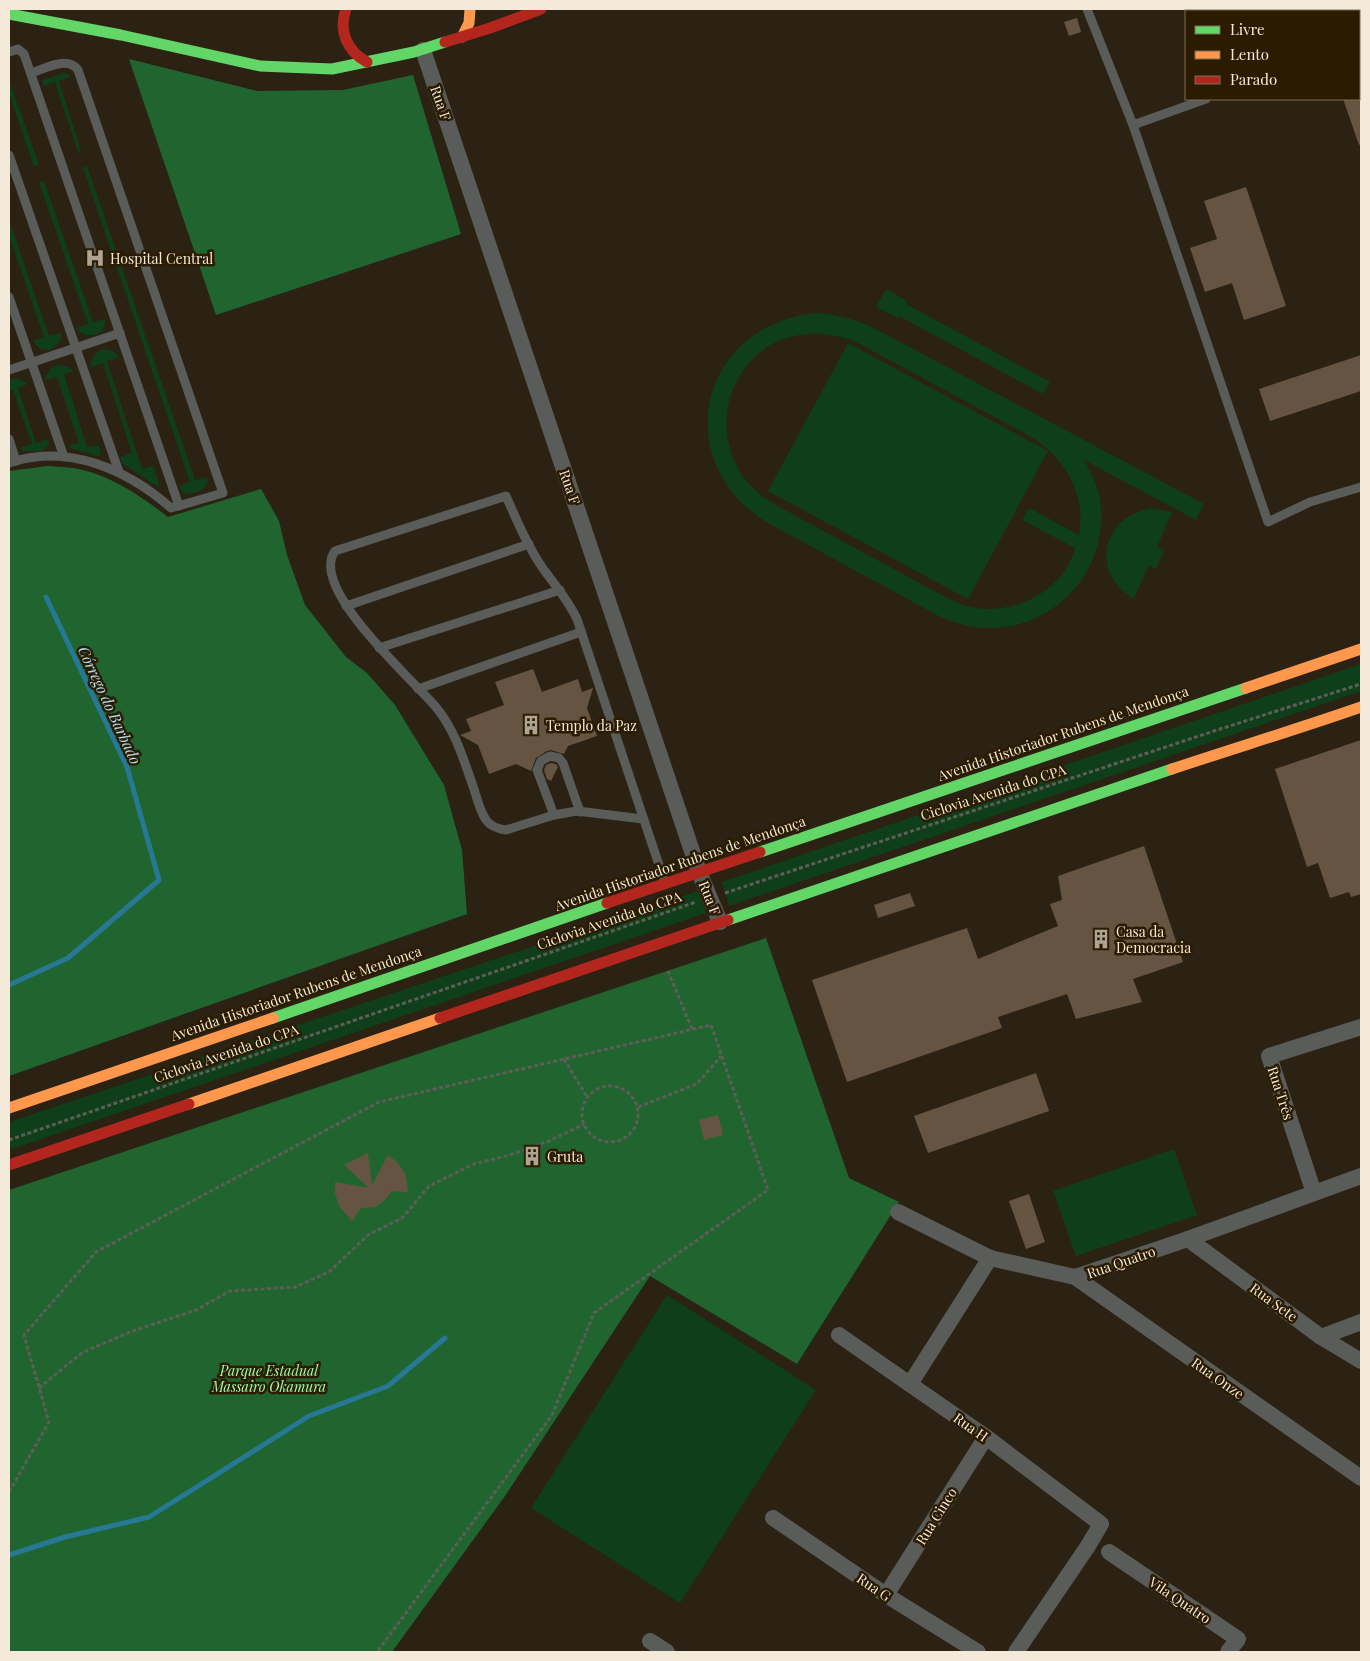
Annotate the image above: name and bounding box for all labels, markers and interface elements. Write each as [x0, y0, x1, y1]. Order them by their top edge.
legend [1185, 10, 1360, 100]
text: Livre [1230, 19, 1265, 39]
text: Lento [1230, 44, 1269, 64]
text: Parado [1230, 69, 1277, 89]
street label: Rua F [426, 83, 456, 123]
hospital icon: Hospital Central [84, 247, 106, 269]
place label: Hospital Central [110, 249, 213, 268]
street label: Rua F [555, 467, 585, 507]
water label: Córrego do Barbado [74, 643, 146, 767]
street label: Avenida Historiador Rubens de Mendonça [934, 681, 1191, 785]
building icon: Templo da Paz [520, 714, 542, 736]
place label: Templo da Paz [546, 716, 637, 735]
street label: Ciclovia Avenida do CPA [918, 759, 1068, 824]
street label: Avenida Historiador Rubens de Mendonça [551, 811, 808, 915]
street label: Rua F [695, 878, 725, 918]
street label: Ciclovia Avenida do CPA [534, 886, 684, 954]
place label: Casa da Democracia [1116, 922, 1191, 957]
building icon: Casa da Democracia [1090, 928, 1112, 950]
street label: Avenida Historiador Rubens de Mendonça [167, 941, 424, 1045]
street label: Ciclovia Avenida do CPA [151, 1019, 301, 1087]
street label: Rua Três [1263, 1064, 1299, 1122]
building icon: Gruta [521, 1145, 543, 1167]
place label: Gruta [547, 1147, 583, 1166]
street label: Rua Quatro [1084, 1241, 1158, 1283]
street label: Rua Sete [1246, 1278, 1302, 1326]
street label: Rua Onze [1188, 1353, 1248, 1403]
park label: Parque Estadual Massairo Okamura [211, 1361, 326, 1396]
street label: Rua H [950, 1408, 992, 1446]
street label: Rua Cinco [911, 1484, 961, 1548]
street label: Rua G [853, 1569, 895, 1605]
street label: Vila Quatro [1144, 1572, 1215, 1628]

